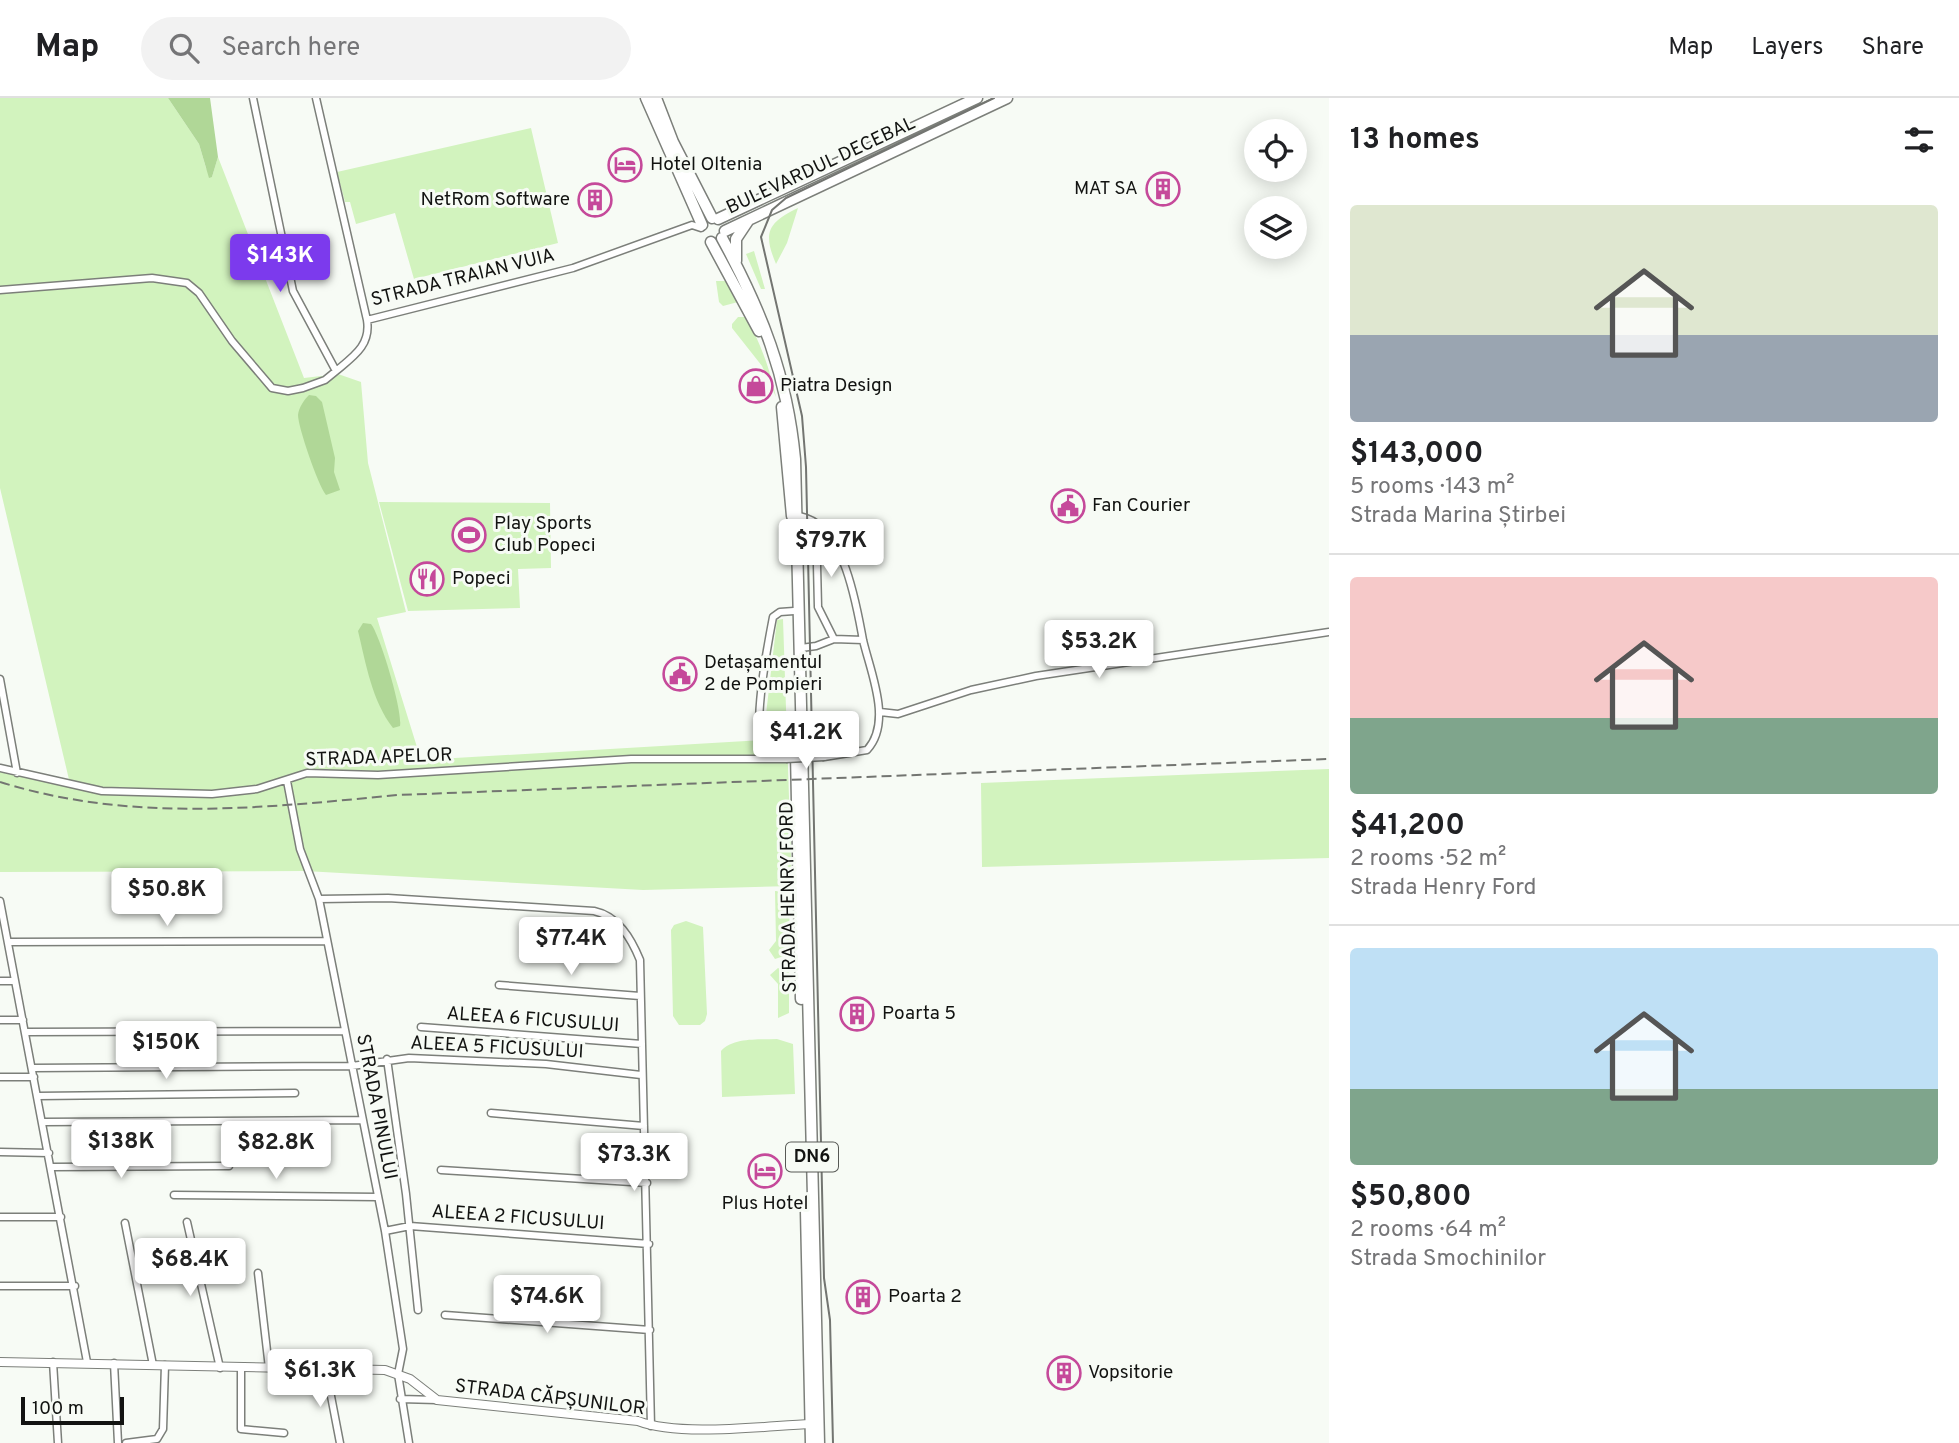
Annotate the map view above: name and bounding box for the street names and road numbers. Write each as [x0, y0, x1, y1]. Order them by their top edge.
street label: BULEVARDUL DECEBAL [723, 111, 920, 220]
street label: STRADA TRAIAN VUIA [369, 244, 557, 312]
street label: STRADA APELOR [305, 743, 453, 773]
street label: STRADA HENRY FORD [775, 801, 803, 993]
street label: ALEEA 6 FICUSULUI [446, 1002, 620, 1038]
street label: ALEEA 5 FICUSULUI [410, 1031, 584, 1065]
street label: STRADA PINULUI [350, 1032, 402, 1182]
road number: DN6 [786, 1142, 838, 1172]
street label: ALEEA 2 FICUSULUI [431, 1200, 605, 1236]
street label: STRADA CĂPȘUNILOR [453, 1373, 647, 1422]

